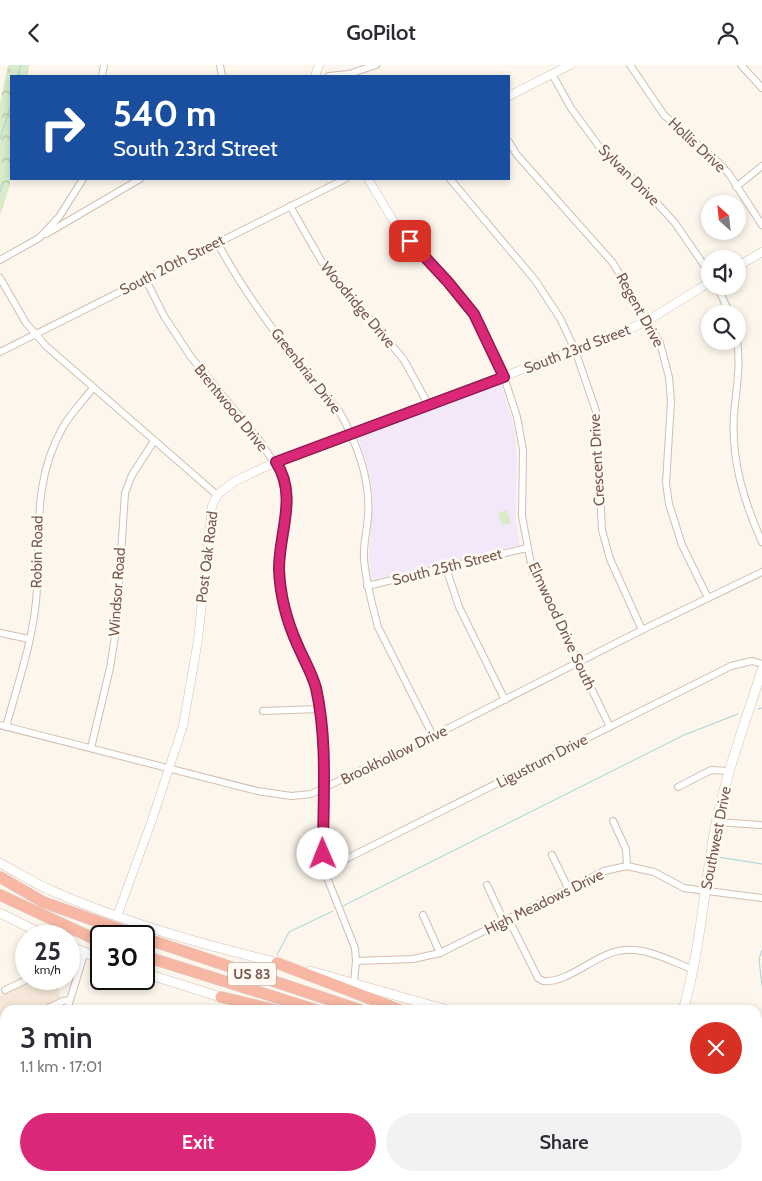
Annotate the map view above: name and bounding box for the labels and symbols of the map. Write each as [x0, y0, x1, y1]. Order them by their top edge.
street label: Hollis Drive [664, 114, 730, 176]
street label: Sylvan Drive [595, 141, 664, 210]
north arrow [701, 195, 746, 240]
pin [389, 220, 431, 262]
street label: South 20th Street [117, 231, 227, 299]
street label: Woodridge Drive [317, 258, 399, 352]
street label: Regent Drive [612, 270, 668, 350]
street label: South 23rd Street [521, 320, 633, 378]
street label: Greenbriar Drive [267, 325, 345, 418]
street label: Brentwood Drive [190, 361, 272, 456]
street label: Crescent Drive [586, 413, 608, 507]
street label: Post Oak Road [192, 510, 222, 604]
street label: Robin Road [27, 515, 47, 589]
street label: South 25th Street [390, 545, 504, 589]
street label: Windsor Road [105, 547, 129, 637]
street label: Elmwood Drive South [524, 559, 600, 693]
street label: Brookhollow Drive [338, 721, 450, 789]
street label: Ligustrum Drive [493, 730, 591, 792]
street label: Southwest Drive [697, 785, 735, 891]
position arrow [296, 827, 348, 879]
street label: High Meadows Drive [482, 865, 607, 939]
speed limit sign: 30 [90, 925, 155, 990]
road number: US 83 [228, 963, 276, 986]

